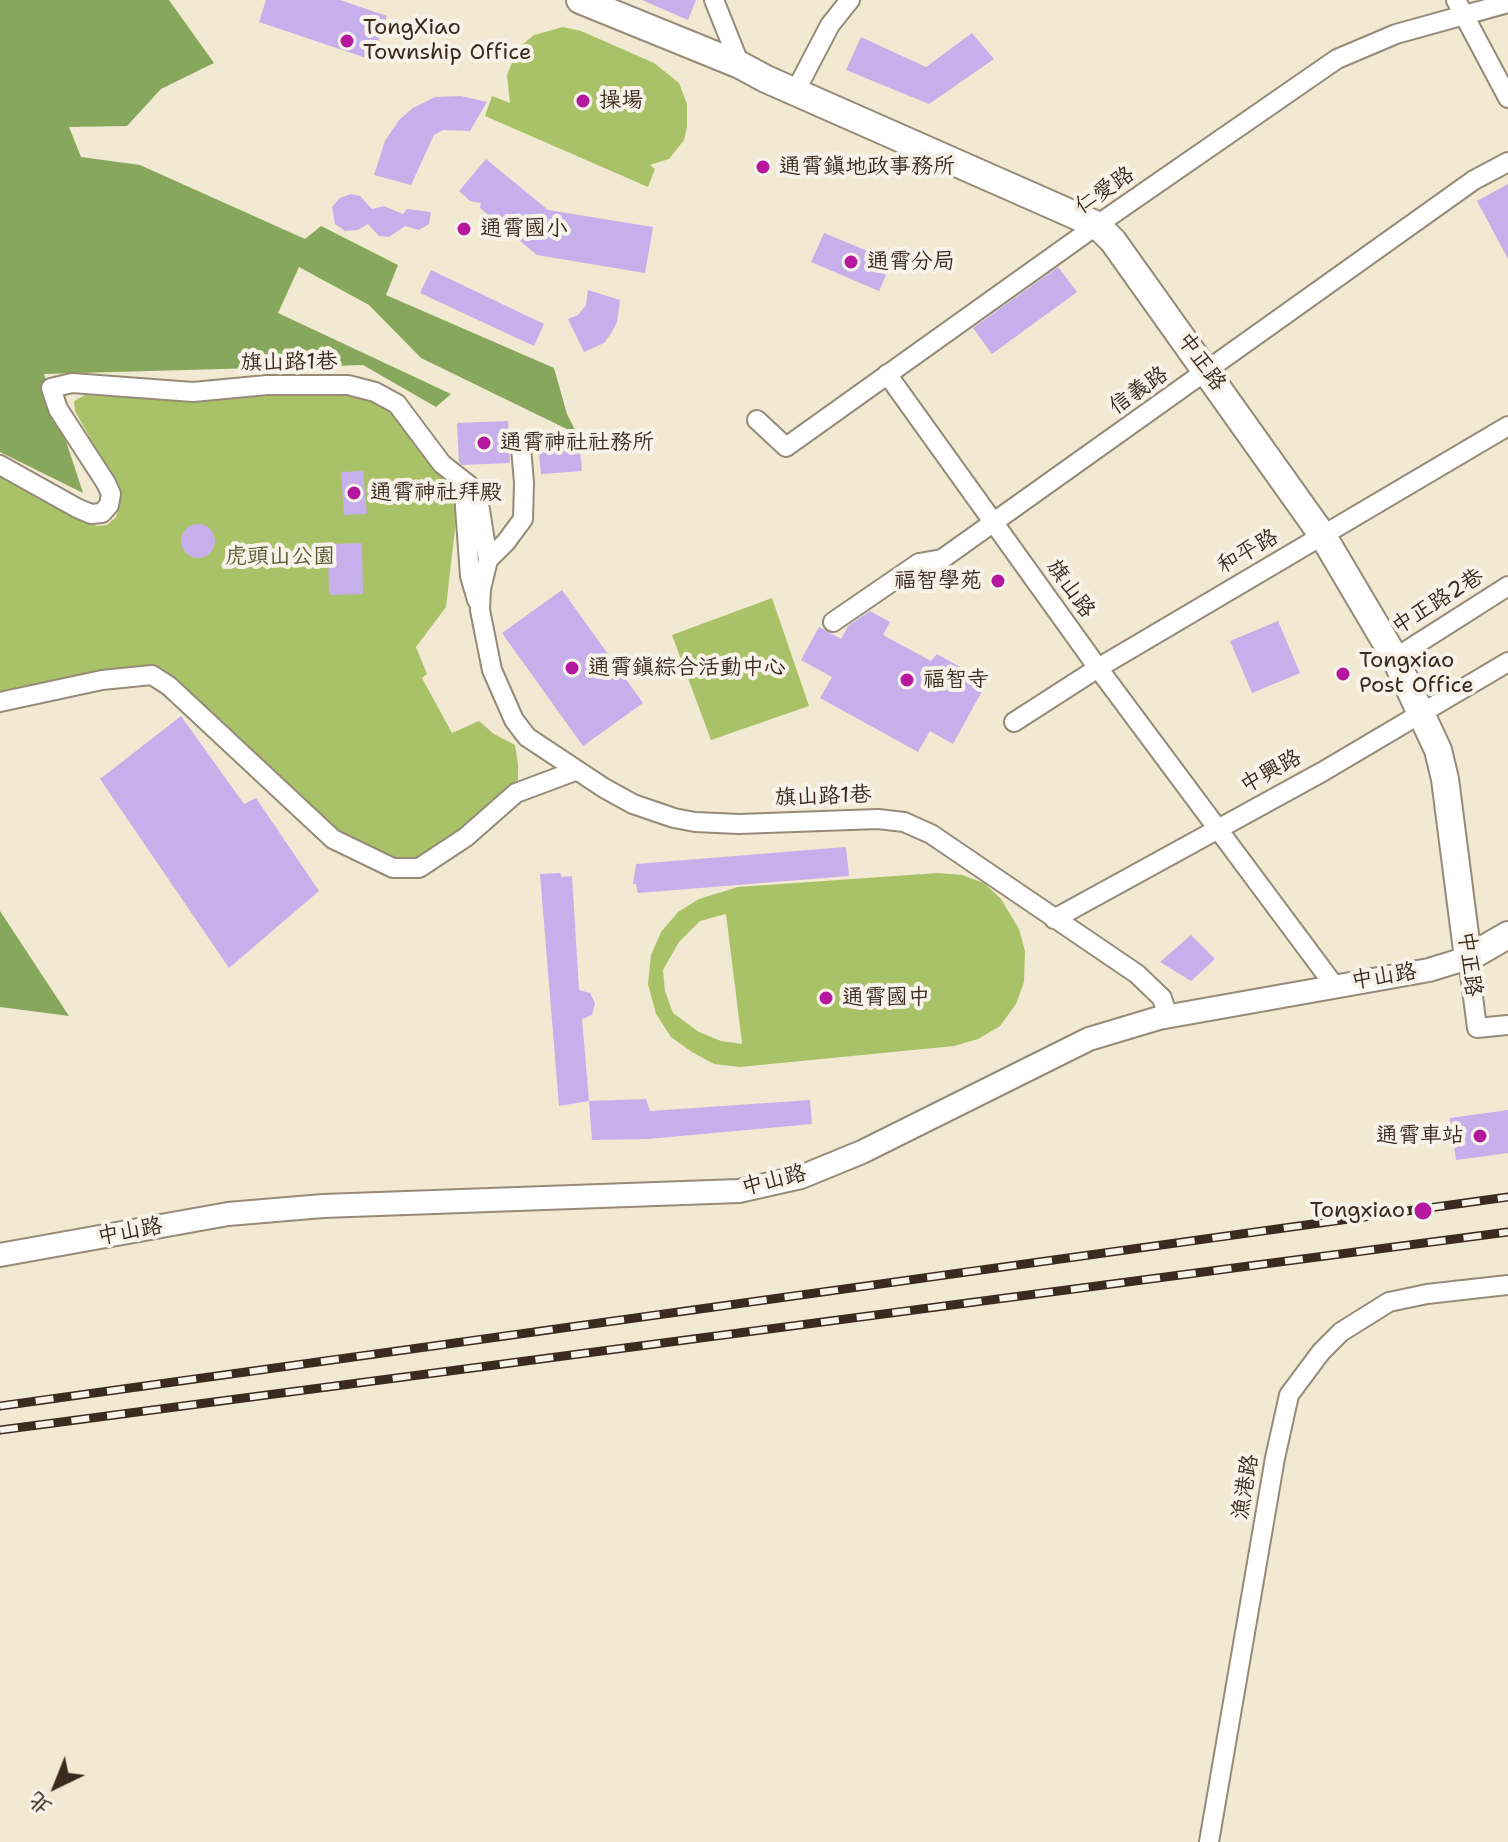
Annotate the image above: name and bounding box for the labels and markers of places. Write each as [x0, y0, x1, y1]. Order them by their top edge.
place label: TongXiao Township Office [363, 15, 531, 66]
marker: TongXiao Township Office [338, 32, 356, 50]
place label: 操場 [599, 88, 643, 114]
marker: 操場 [574, 92, 592, 110]
place label: 通霄鎮地政事務所 [779, 154, 955, 180]
marker: 通霄鎮地政事務所 [754, 158, 772, 176]
place label: 通霄國小 [480, 216, 568, 242]
marker: 通霄國小 [455, 220, 473, 238]
place label: 通霄分局 [867, 249, 955, 275]
marker: 通霄分局 [842, 253, 860, 271]
place label: 通霄神社社務所 [500, 430, 654, 456]
marker: 通霄神社社務所 [475, 434, 493, 452]
place label: 通霄神社拜殿 [370, 480, 502, 506]
marker: 通霄神社拜殿 [345, 484, 363, 502]
place label: 福智學苑 [894, 568, 982, 594]
marker: 福智學苑 [989, 572, 1007, 590]
place label: Tongxiao Post Office [1359, 648, 1474, 700]
place label: 通霄鎮綜合活動中心 [588, 655, 786, 681]
marker: 通霄鎮綜合活動中心 [563, 659, 581, 677]
marker: Tongxiao Post Office [1334, 665, 1352, 683]
place label: 福智寺 [923, 667, 989, 693]
marker: 福智寺 [898, 671, 916, 689]
place label: 通霄國中 [842, 985, 930, 1011]
marker: 通霄國中 [817, 989, 835, 1007]
place label: 通霄車站 [1376, 1123, 1464, 1149]
marker: 通霄車站 [1471, 1127, 1489, 1145]
place label: Tongxiao [1310, 1198, 1405, 1224]
marker: Tongxiao [1412, 1200, 1434, 1222]

